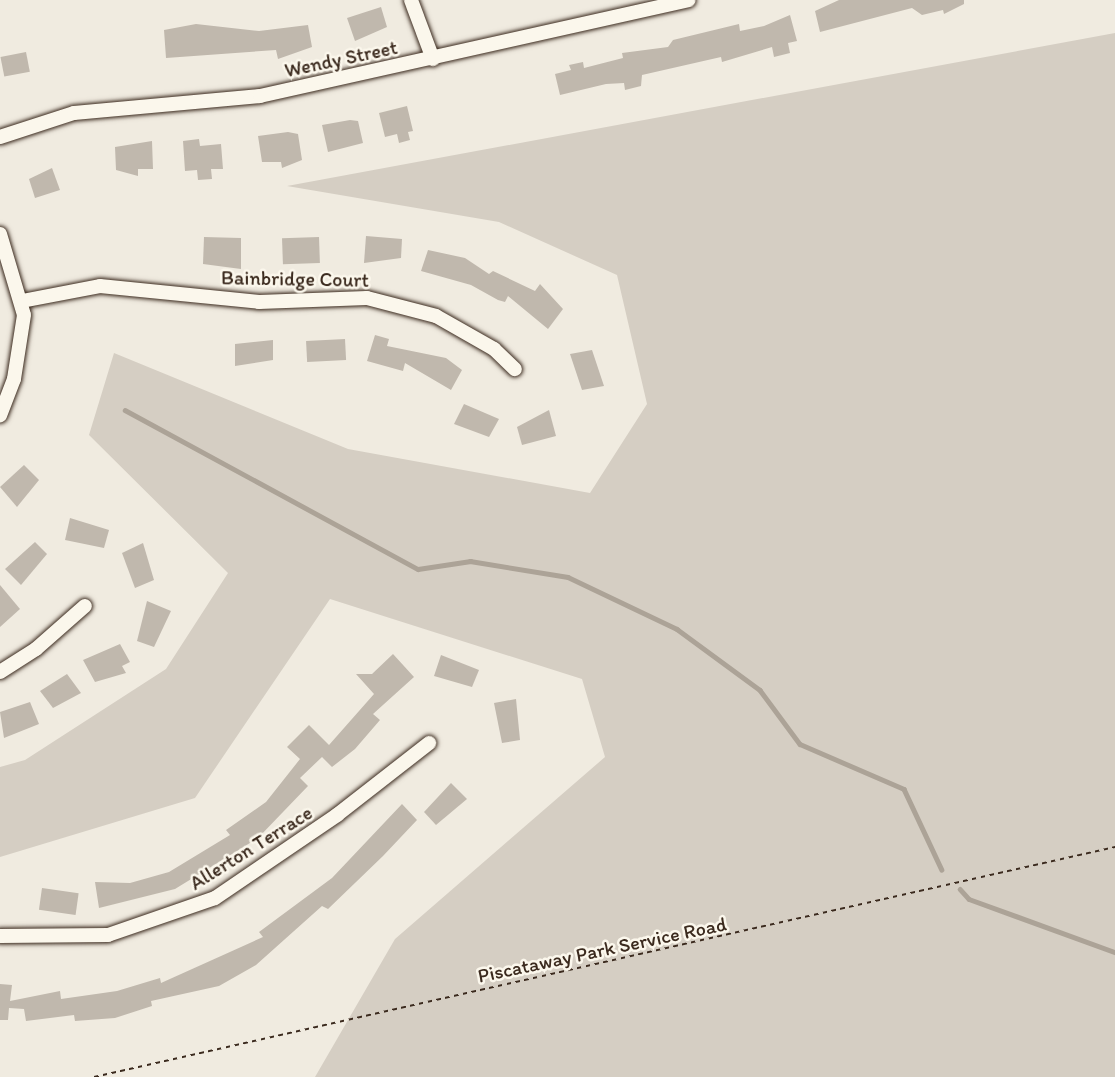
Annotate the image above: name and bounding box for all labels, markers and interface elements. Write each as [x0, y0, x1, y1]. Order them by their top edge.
street label: Wendy Street [282, 35, 400, 83]
street label: Bainbridge Court [221, 266, 369, 292]
street label: Allerton Terrace [186, 801, 316, 895]
street label: Piscataway Park Service Road [475, 912, 729, 988]

